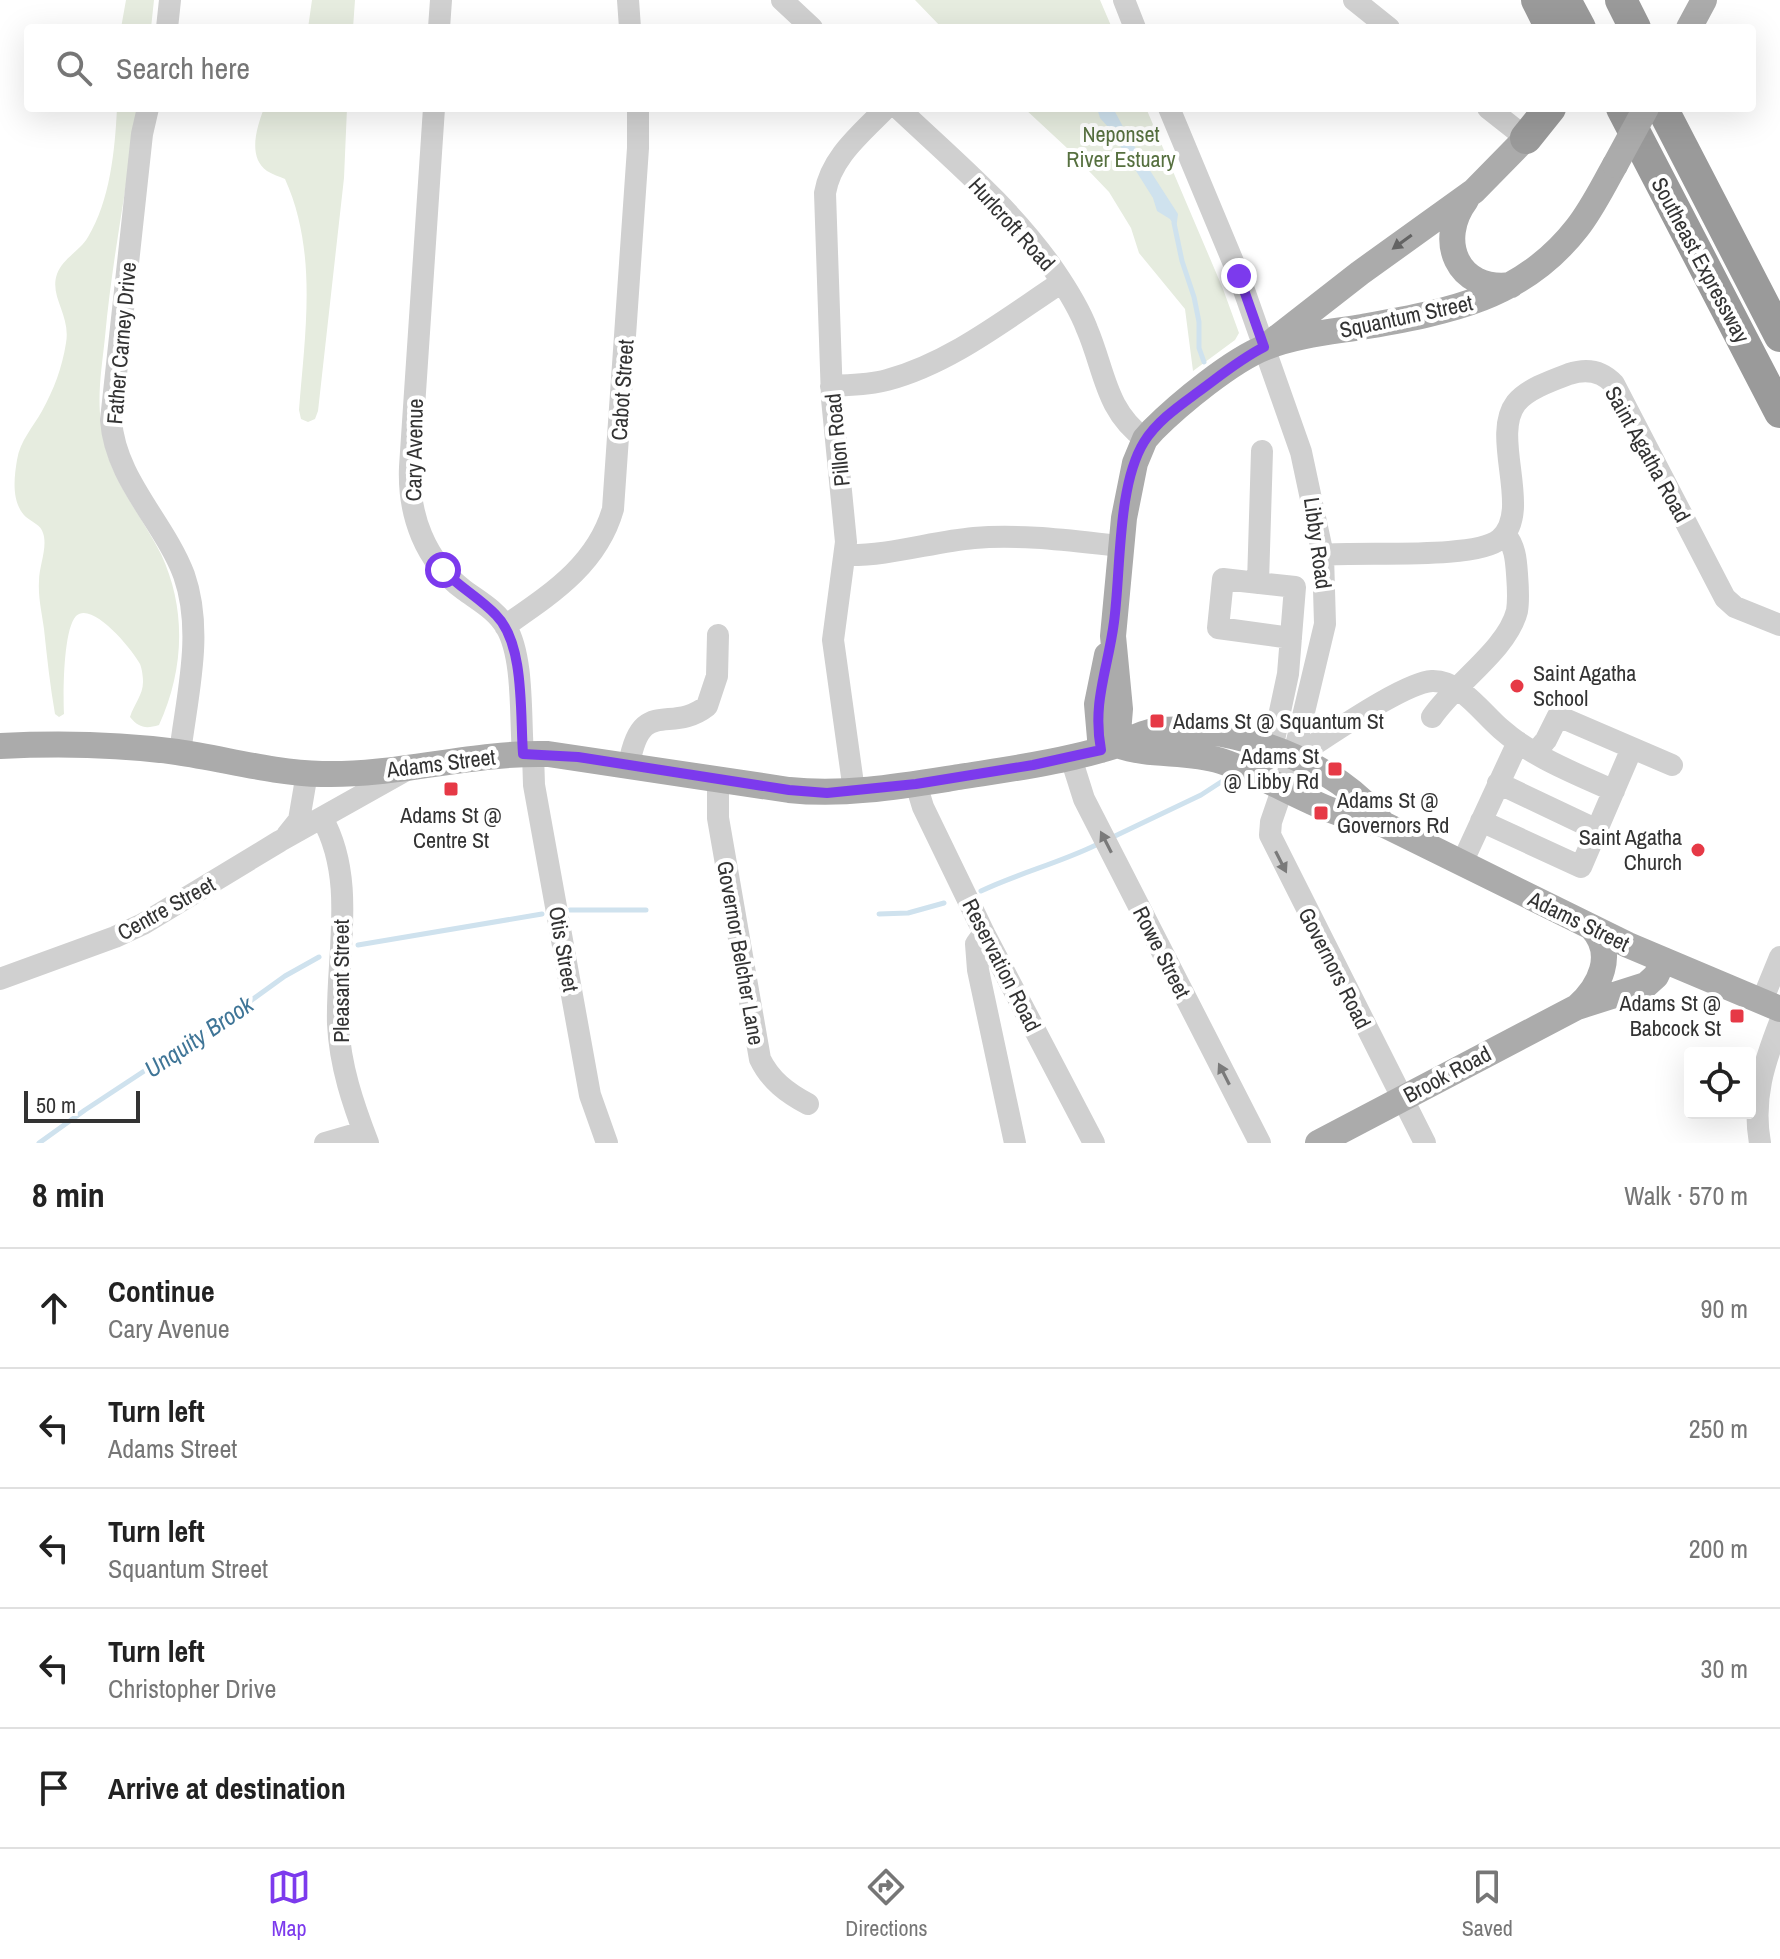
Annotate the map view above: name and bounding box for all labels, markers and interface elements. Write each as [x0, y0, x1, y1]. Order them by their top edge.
search box [24, 24, 1756, 112]
icon: search [52, 46, 96, 90]
text: Search here [116, 48, 250, 88]
park label: Neponset River Estuary [1066, 119, 1176, 174]
street label: Hurlcroft Road [962, 171, 1062, 277]
street label: Southeast Expressway [1645, 172, 1757, 348]
one-way arrow [1392, 234, 1413, 249]
route end [1221, 258, 1257, 294]
street label: Father Carney Drive [99, 261, 143, 425]
street label: Squantum Street [1337, 287, 1475, 345]
street label: Cabot Street [604, 338, 640, 442]
street label: Saint Agatha Road [1598, 380, 1698, 528]
street label: Pillon Road [817, 392, 857, 488]
street label: Cary Avenue [398, 398, 430, 502]
street label: Libby Road [1297, 495, 1339, 591]
route start [425, 552, 461, 588]
place label: Saint Agatha School [1533, 658, 1636, 713]
marker: Saint Agatha School [1508, 677, 1526, 695]
place label: Adams St @ Squantum St [1172, 706, 1384, 736]
marker: Adams St @ Squantum St [1148, 712, 1166, 730]
street label: Adams Street [384, 741, 497, 785]
place label: Adams St @ Libby Rd [1223, 741, 1319, 796]
marker: Adams St @ Libby Rd [1326, 760, 1344, 778]
marker: Adams St @ Centre St [442, 780, 460, 798]
place label: Adams St @ Governors Rd [1336, 785, 1449, 840]
place label: Adams St @ Centre St [399, 800, 502, 855]
marker: Adams St @ Governors Rd [1312, 804, 1330, 822]
place label: Saint Agatha Church [1579, 822, 1682, 877]
one-way arrow [1099, 831, 1112, 854]
marker: Saint Agatha Church [1689, 841, 1707, 859]
one-way arrow [1274, 850, 1287, 873]
street label: Governor Belcher Lane [710, 859, 772, 1047]
street label: Centre Street [112, 869, 220, 947]
street label: Adams Street [1522, 883, 1635, 958]
street label: Reservation Road [956, 893, 1048, 1037]
street label: Rowe Street [1126, 901, 1198, 1003]
street label: Governors Road [1292, 902, 1378, 1034]
street label: Otis Street [542, 904, 586, 994]
street label: Pleasant Street [326, 919, 356, 1043]
water label: Unquity Brook [138, 987, 260, 1084]
place label: Adams St @ Babcock St [1618, 988, 1721, 1043]
marker: Adams St @ Babcock St [1728, 1007, 1746, 1025]
street label: Brook Road [1398, 1038, 1496, 1110]
map controls [1684, 1047, 1756, 1119]
button: locate [1684, 1047, 1756, 1119]
one-way arrow [1218, 1062, 1231, 1085]
scale bar [24, 1087, 140, 1123]
text: 50 m [36, 1090, 76, 1120]
text: 8 min [32, 1172, 105, 1218]
text: Walk · 570 m [1624, 1178, 1748, 1213]
text: Continue [108, 1271, 215, 1311]
icon: ahead [32, 1286, 76, 1330]
text: 90 m [1701, 1291, 1748, 1326]
text: Cary Avenue [108, 1311, 230, 1346]
text: Turn left [108, 1391, 205, 1431]
icon: left [32, 1406, 76, 1450]
text: 250 m [1689, 1411, 1748, 1446]
text: Adams Street [108, 1431, 237, 1466]
text: Turn left [108, 1511, 205, 1551]
icon: left [32, 1526, 76, 1570]
text: 200 m [1689, 1531, 1748, 1566]
text: Squantum Street [108, 1551, 268, 1586]
text: Turn left [108, 1631, 205, 1671]
icon: left [32, 1646, 76, 1690]
text: 30 m [1701, 1651, 1748, 1686]
text: Christopher Drive [108, 1671, 276, 1706]
icon: arrive [32, 1766, 76, 1810]
text: Arrive at destination [108, 1768, 346, 1808]
tab: Map [267, 1865, 311, 1943]
tab: Directions [845, 1865, 928, 1943]
tab: Saved [1462, 1865, 1513, 1943]

